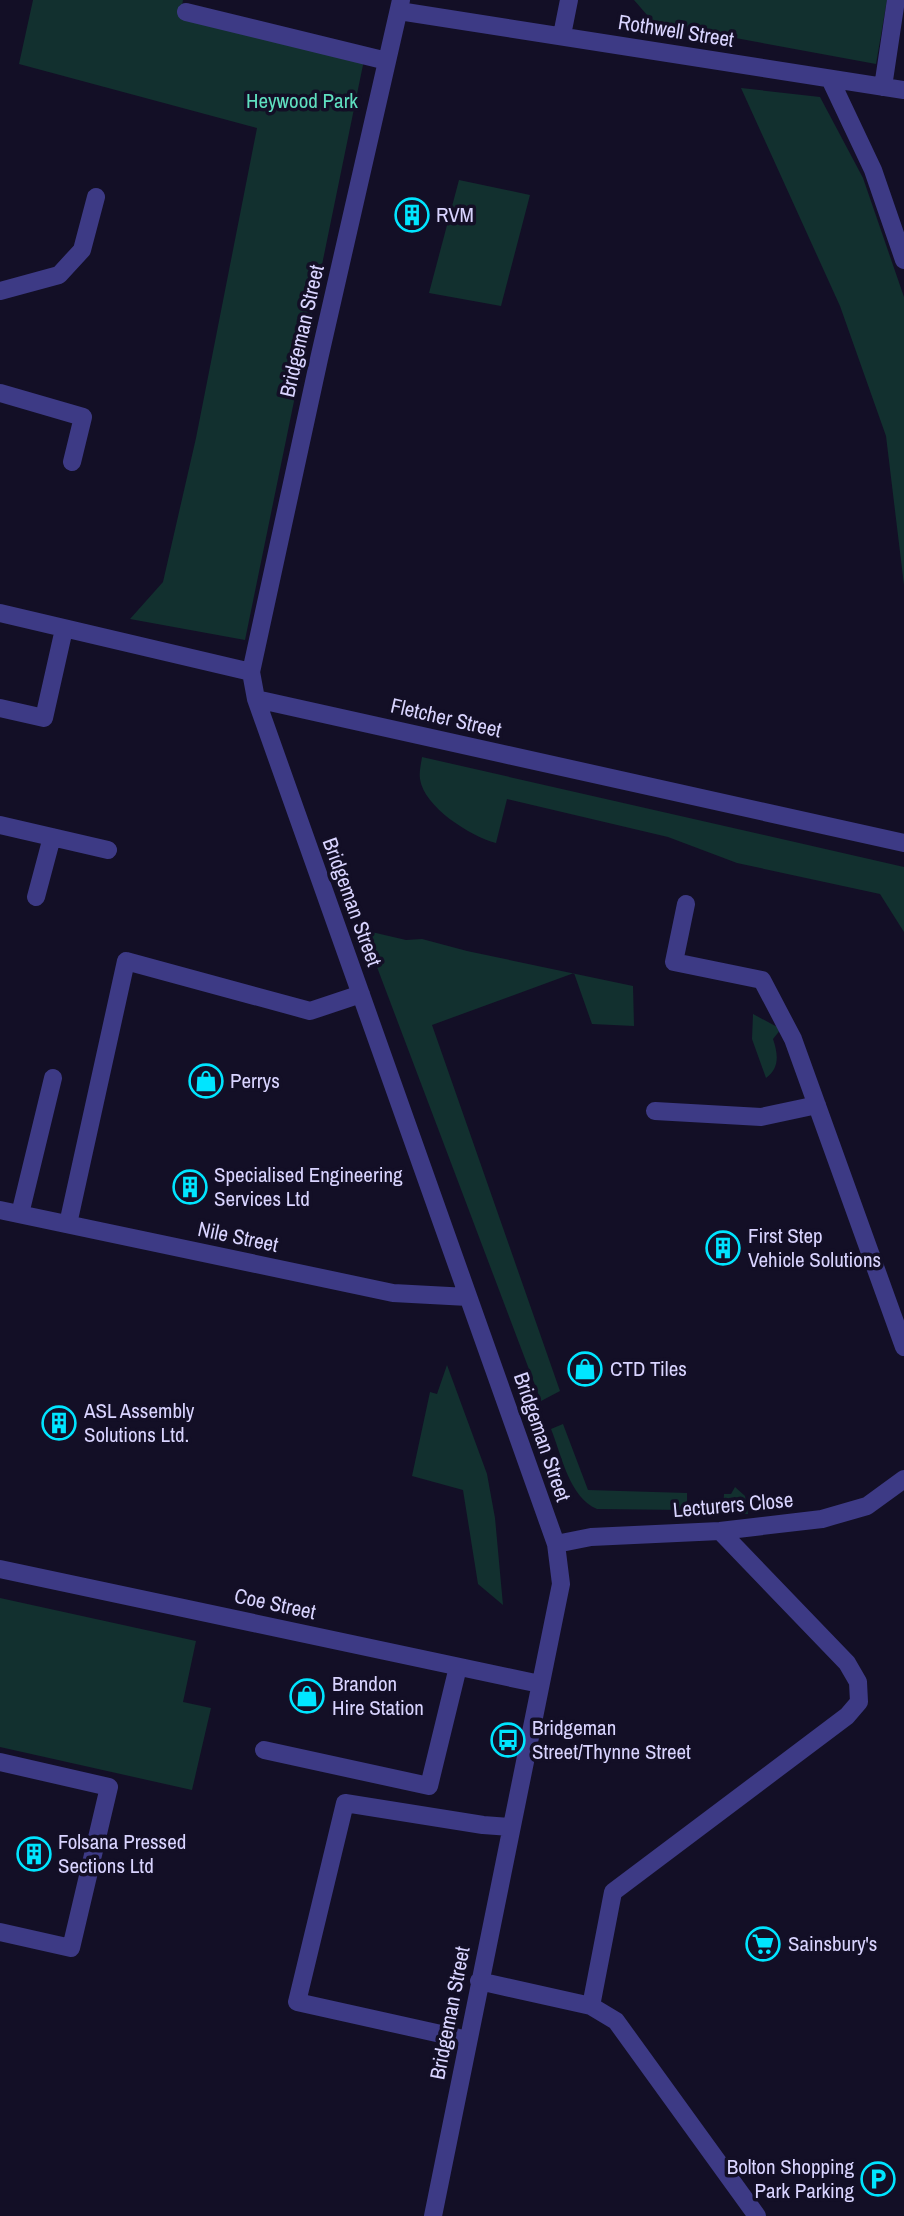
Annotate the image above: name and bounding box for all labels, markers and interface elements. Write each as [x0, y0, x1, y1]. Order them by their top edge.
street label: Rothwell Street [616, 7, 736, 54]
park label: Heywood Park [246, 86, 358, 115]
building icon: RVM [393, 196, 431, 234]
place label: RVM [436, 200, 474, 229]
street label: Bridgeman Street [272, 262, 331, 400]
street label: Fletcher Street [388, 691, 505, 744]
street label: Bridgeman Street [316, 833, 389, 970]
shop icon: Perrys [187, 1062, 225, 1100]
place label: Perrys [230, 1066, 280, 1095]
place label: Specialised Engineering Services Ltd [214, 1160, 403, 1213]
building icon: Specialised Engineering Services Ltd [171, 1168, 209, 1206]
street label: Nile Street [195, 1214, 281, 1259]
place label: First Step Vehicle Solutions [748, 1221, 881, 1274]
building icon: First Step Vehicle Solutions [704, 1229, 742, 1267]
shop icon: CTD Tiles [566, 1350, 604, 1388]
place label: CTD Tiles [610, 1354, 687, 1383]
street label: Bridgeman Street [507, 1368, 578, 1506]
place label: ASL Assembly Solutions Ltd. [83, 1396, 195, 1449]
building icon: ASL Assembly Solutions Ltd. [40, 1404, 78, 1442]
street label: Lecturers Close [672, 1485, 794, 1524]
street label: Coe Street [232, 1581, 319, 1626]
place label: Brandon Hire Station [332, 1669, 424, 1722]
shop icon: Brandon Hire Station [288, 1677, 326, 1715]
place label: Bridgeman Street/Thynne Street [532, 1713, 691, 1766]
bus stop icon: Bridgeman Street/Thynne Street [489, 1721, 527, 1759]
place label: Folsana Pressed Sections Ltd [58, 1827, 186, 1880]
building icon: Folsana Pressed Sections Ltd [15, 1835, 53, 1873]
supermarket icon: Sainsbury's [744, 1925, 782, 1963]
place label: Sainsbury's [788, 1929, 877, 1958]
street label: Bridgeman Street [422, 1944, 477, 2082]
place label: Bolton Shopping Park Parking [727, 2152, 854, 2205]
parking icon: Bolton Shopping Park Parking [859, 2160, 897, 2198]

